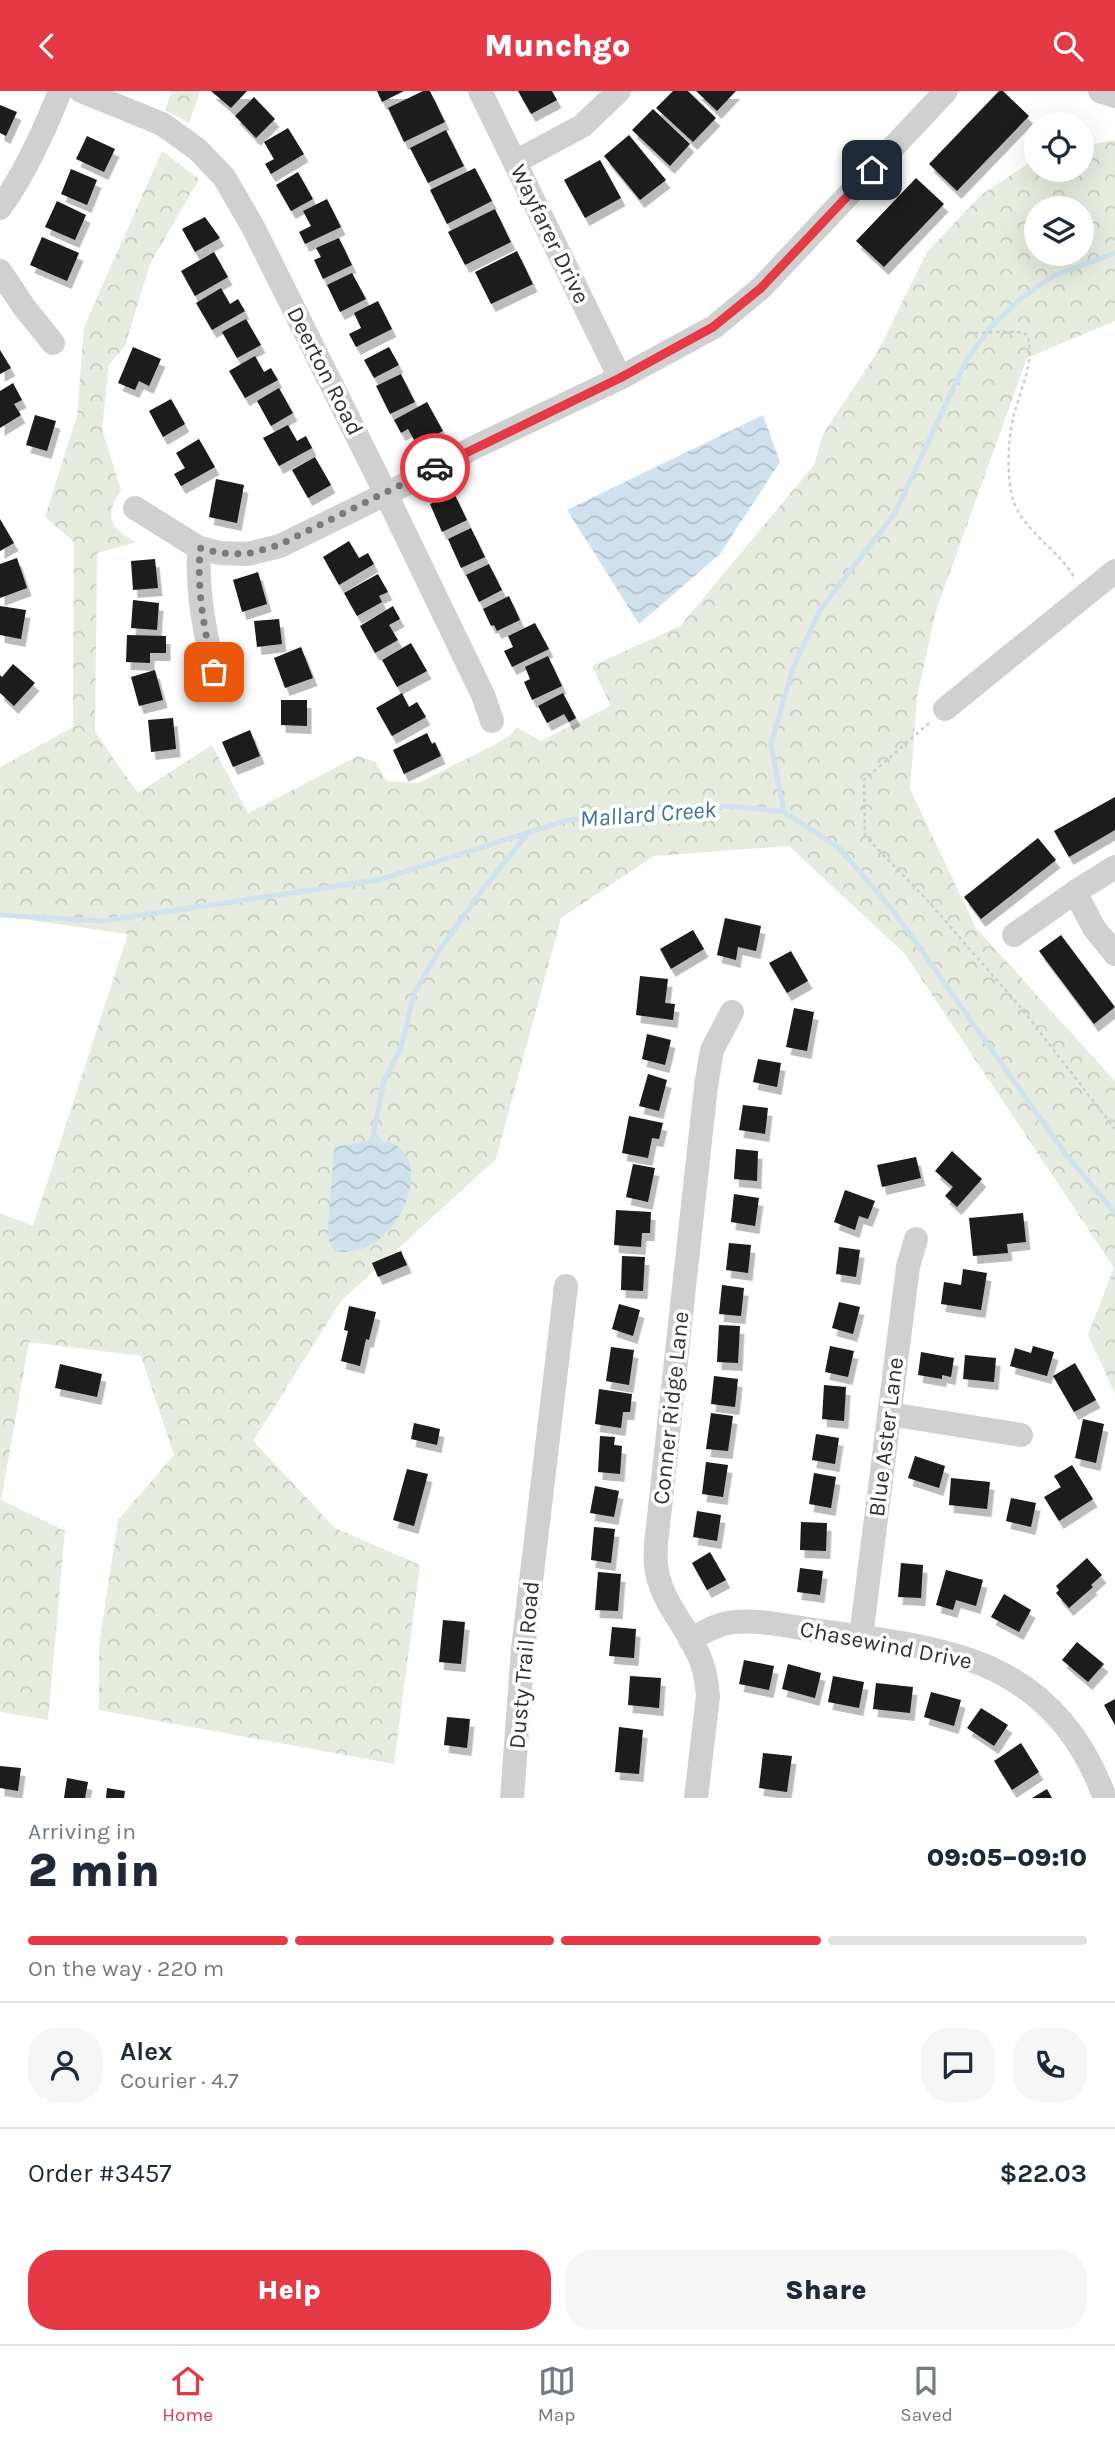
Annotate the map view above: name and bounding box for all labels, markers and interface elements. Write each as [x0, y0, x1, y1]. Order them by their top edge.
icon: back [28, 27, 66, 65]
text: Munchgo [484, 27, 631, 64]
icon: search [1049, 27, 1087, 65]
map controls [1024, 112, 1094, 266]
button: locate [1024, 112, 1094, 182]
pin [842, 140, 902, 200]
icon: home [853, 151, 891, 189]
street label: Wayfarer Drive [505, 160, 595, 308]
button: layers [1024, 196, 1094, 266]
street label: Deerton Road [281, 302, 369, 440]
courier [400, 433, 470, 503]
icon: car [416, 449, 454, 487]
pin [184, 642, 244, 702]
icon: bag [195, 653, 233, 691]
water label: Mallard Creek [579, 795, 718, 833]
street label: Conner Ridge Lane [647, 1310, 695, 1506]
street label: Blue Aster Lane [863, 1356, 909, 1518]
street label: Dusty Trail Road [503, 1580, 545, 1750]
street label: Chasewind Drive [798, 1615, 974, 1675]
text: Arriving in [28, 1818, 136, 1845]
text: 09:05–09:10 [927, 1842, 1087, 1873]
text: 2 min [28, 1844, 160, 1898]
text: On the way · 220 m [28, 1955, 224, 1982]
button: person [28, 2028, 102, 2102]
button: chat [921, 2028, 995, 2102]
button: phone [1013, 2028, 1087, 2102]
text: Alex [120, 2036, 172, 2067]
text: Courier · 4.7 [120, 2067, 239, 2094]
text: Order #3457 [28, 2158, 172, 2189]
text: $22.03 [999, 2158, 1087, 2189]
button: Help [28, 2250, 551, 2330]
button: Share [565, 2250, 1087, 2330]
tab: Home [162, 2362, 213, 2426]
tab: Map [538, 2362, 576, 2426]
tab: Saved [900, 2362, 953, 2426]

